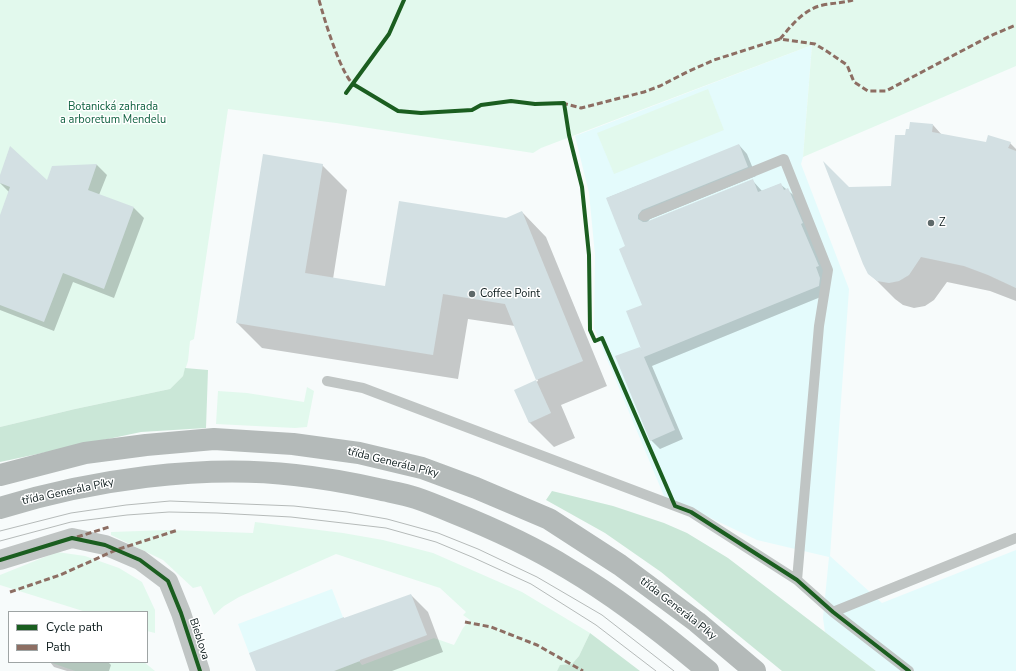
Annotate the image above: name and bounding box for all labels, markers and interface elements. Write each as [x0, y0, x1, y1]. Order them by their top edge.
park label: Botanická zahrada a arboretum Mendelu [60, 100, 166, 126]
place label: Z [939, 216, 945, 230]
marker: Z [926, 218, 936, 228]
place label: Coffee Point [480, 287, 540, 301]
marker: Coffee Point [467, 289, 477, 299]
street label: třída Generála Píky [346, 445, 440, 481]
street label: třída Generála Píky [21, 476, 115, 508]
street label: třída Generála Píky [637, 575, 719, 643]
legend [8, 611, 148, 663]
street label: Bieblova [186, 617, 212, 661]
text: Cycle path [46, 619, 103, 635]
text: Path [46, 639, 71, 655]

